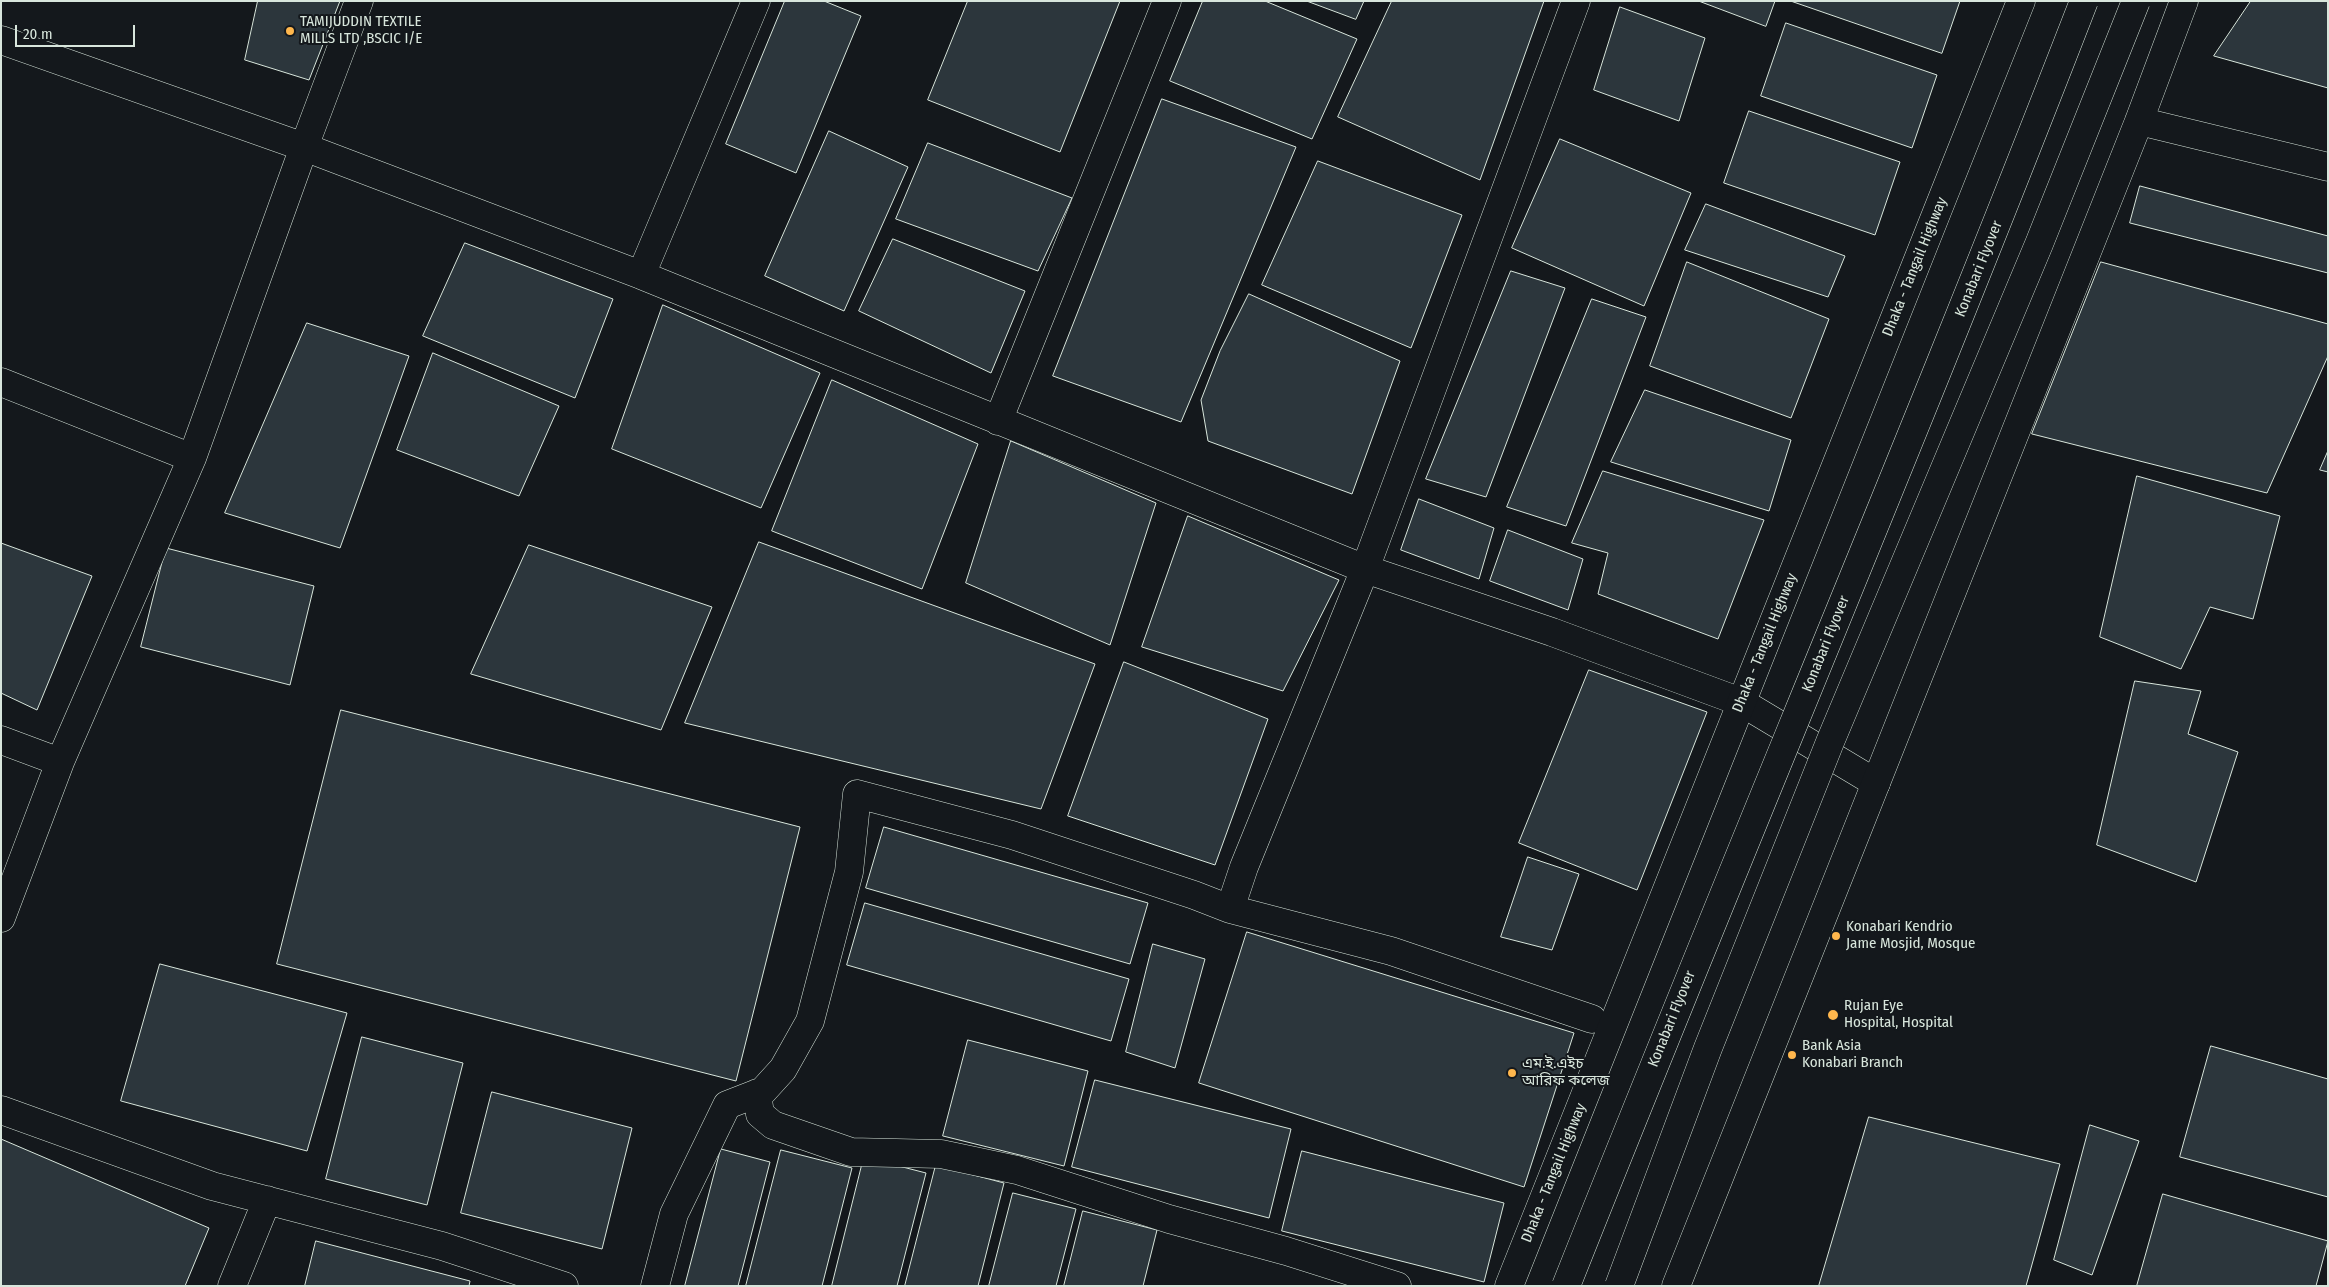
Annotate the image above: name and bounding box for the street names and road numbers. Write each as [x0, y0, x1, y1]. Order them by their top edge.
street label: Dhaka - Tangail Highway [1879, 195, 1951, 339]
street label: Konabari Flyover [1951, 218, 2007, 320]
street label: Dhaka - Tangail Highway [1729, 571, 1801, 715]
street label: Konabari Flyover [1798, 593, 1854, 695]
street label: Konabari Flyover [1644, 968, 1700, 1070]
street label: Dhaka - Tangail Highway [1518, 1101, 1590, 1245]

